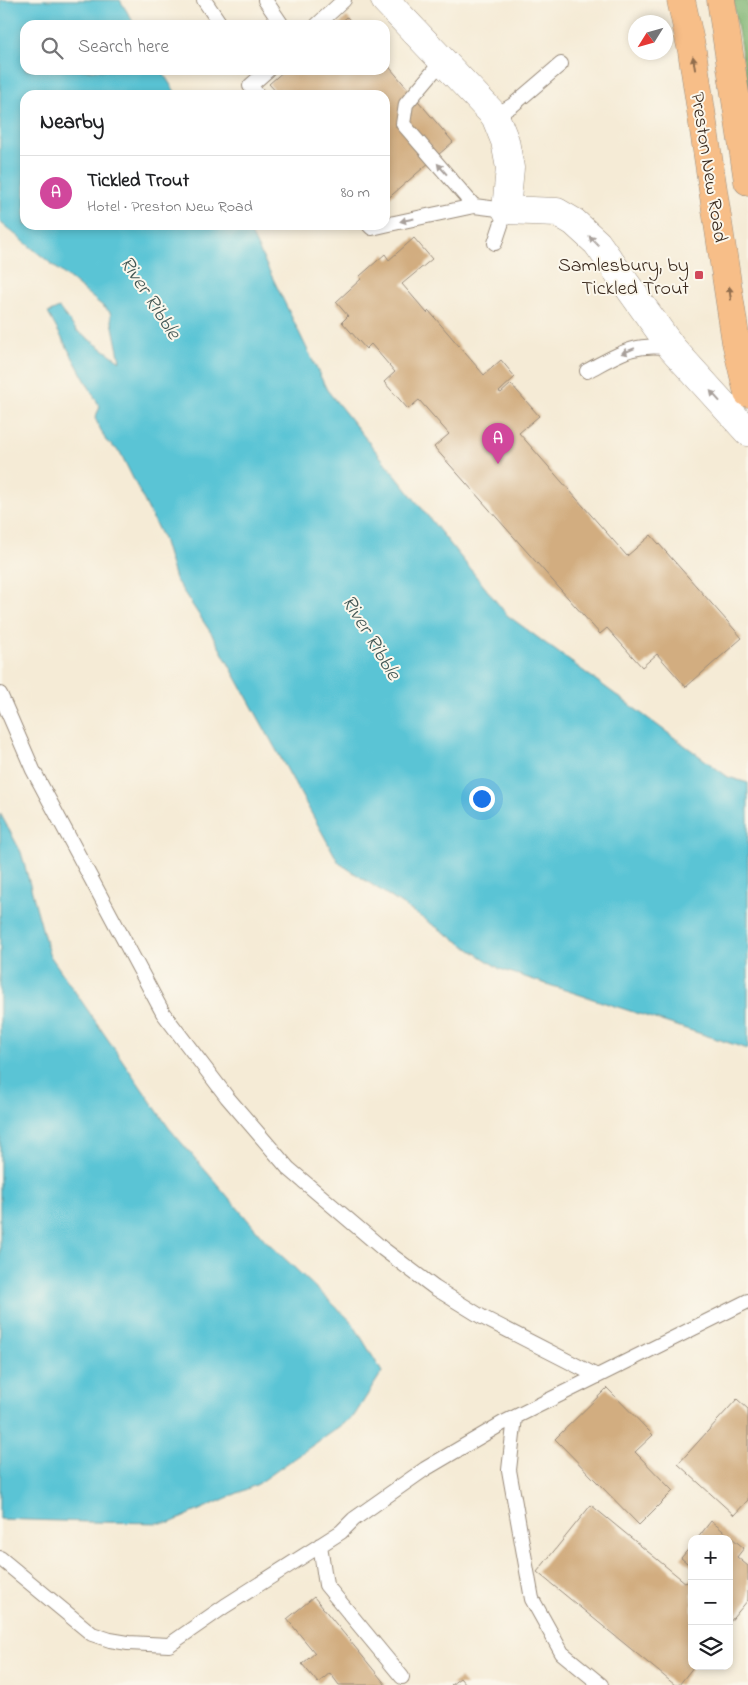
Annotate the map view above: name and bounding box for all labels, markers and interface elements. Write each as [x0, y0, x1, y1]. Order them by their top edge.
north arrow [628, 15, 673, 60]
search box [20, 20, 390, 75]
icon: search [38, 34, 66, 62]
text: Search here [78, 34, 169, 61]
one-way arrow [690, 55, 698, 71]
street label: Preston New Road [681, 90, 734, 245]
text: Nearby [40, 108, 104, 138]
one-way arrow [436, 163, 448, 175]
text: Tickled Trout [87, 168, 189, 195]
text: A [51, 181, 61, 205]
text: 80 m [341, 181, 370, 205]
text: Hotel · Preston New Road [87, 195, 253, 219]
one-way arrow [399, 216, 414, 224]
one-way arrow [588, 235, 600, 247]
water label: River Ribble [111, 250, 189, 347]
place label: Samlesbury, by Tickled Trout [558, 252, 689, 304]
marker: Samlesbury, by Tickled Trout [693, 269, 705, 281]
one-way arrow [725, 285, 733, 301]
one-way arrow [621, 347, 635, 355]
one-way arrow [709, 391, 721, 403]
pin: A [482, 423, 514, 464]
water label: River Ribble [333, 590, 408, 688]
your location [469, 786, 495, 812]
map controls [688, 1535, 733, 1670]
button: + [688, 1535, 733, 1580]
button: − [688, 1580, 733, 1625]
button: layers [688, 1625, 733, 1670]

